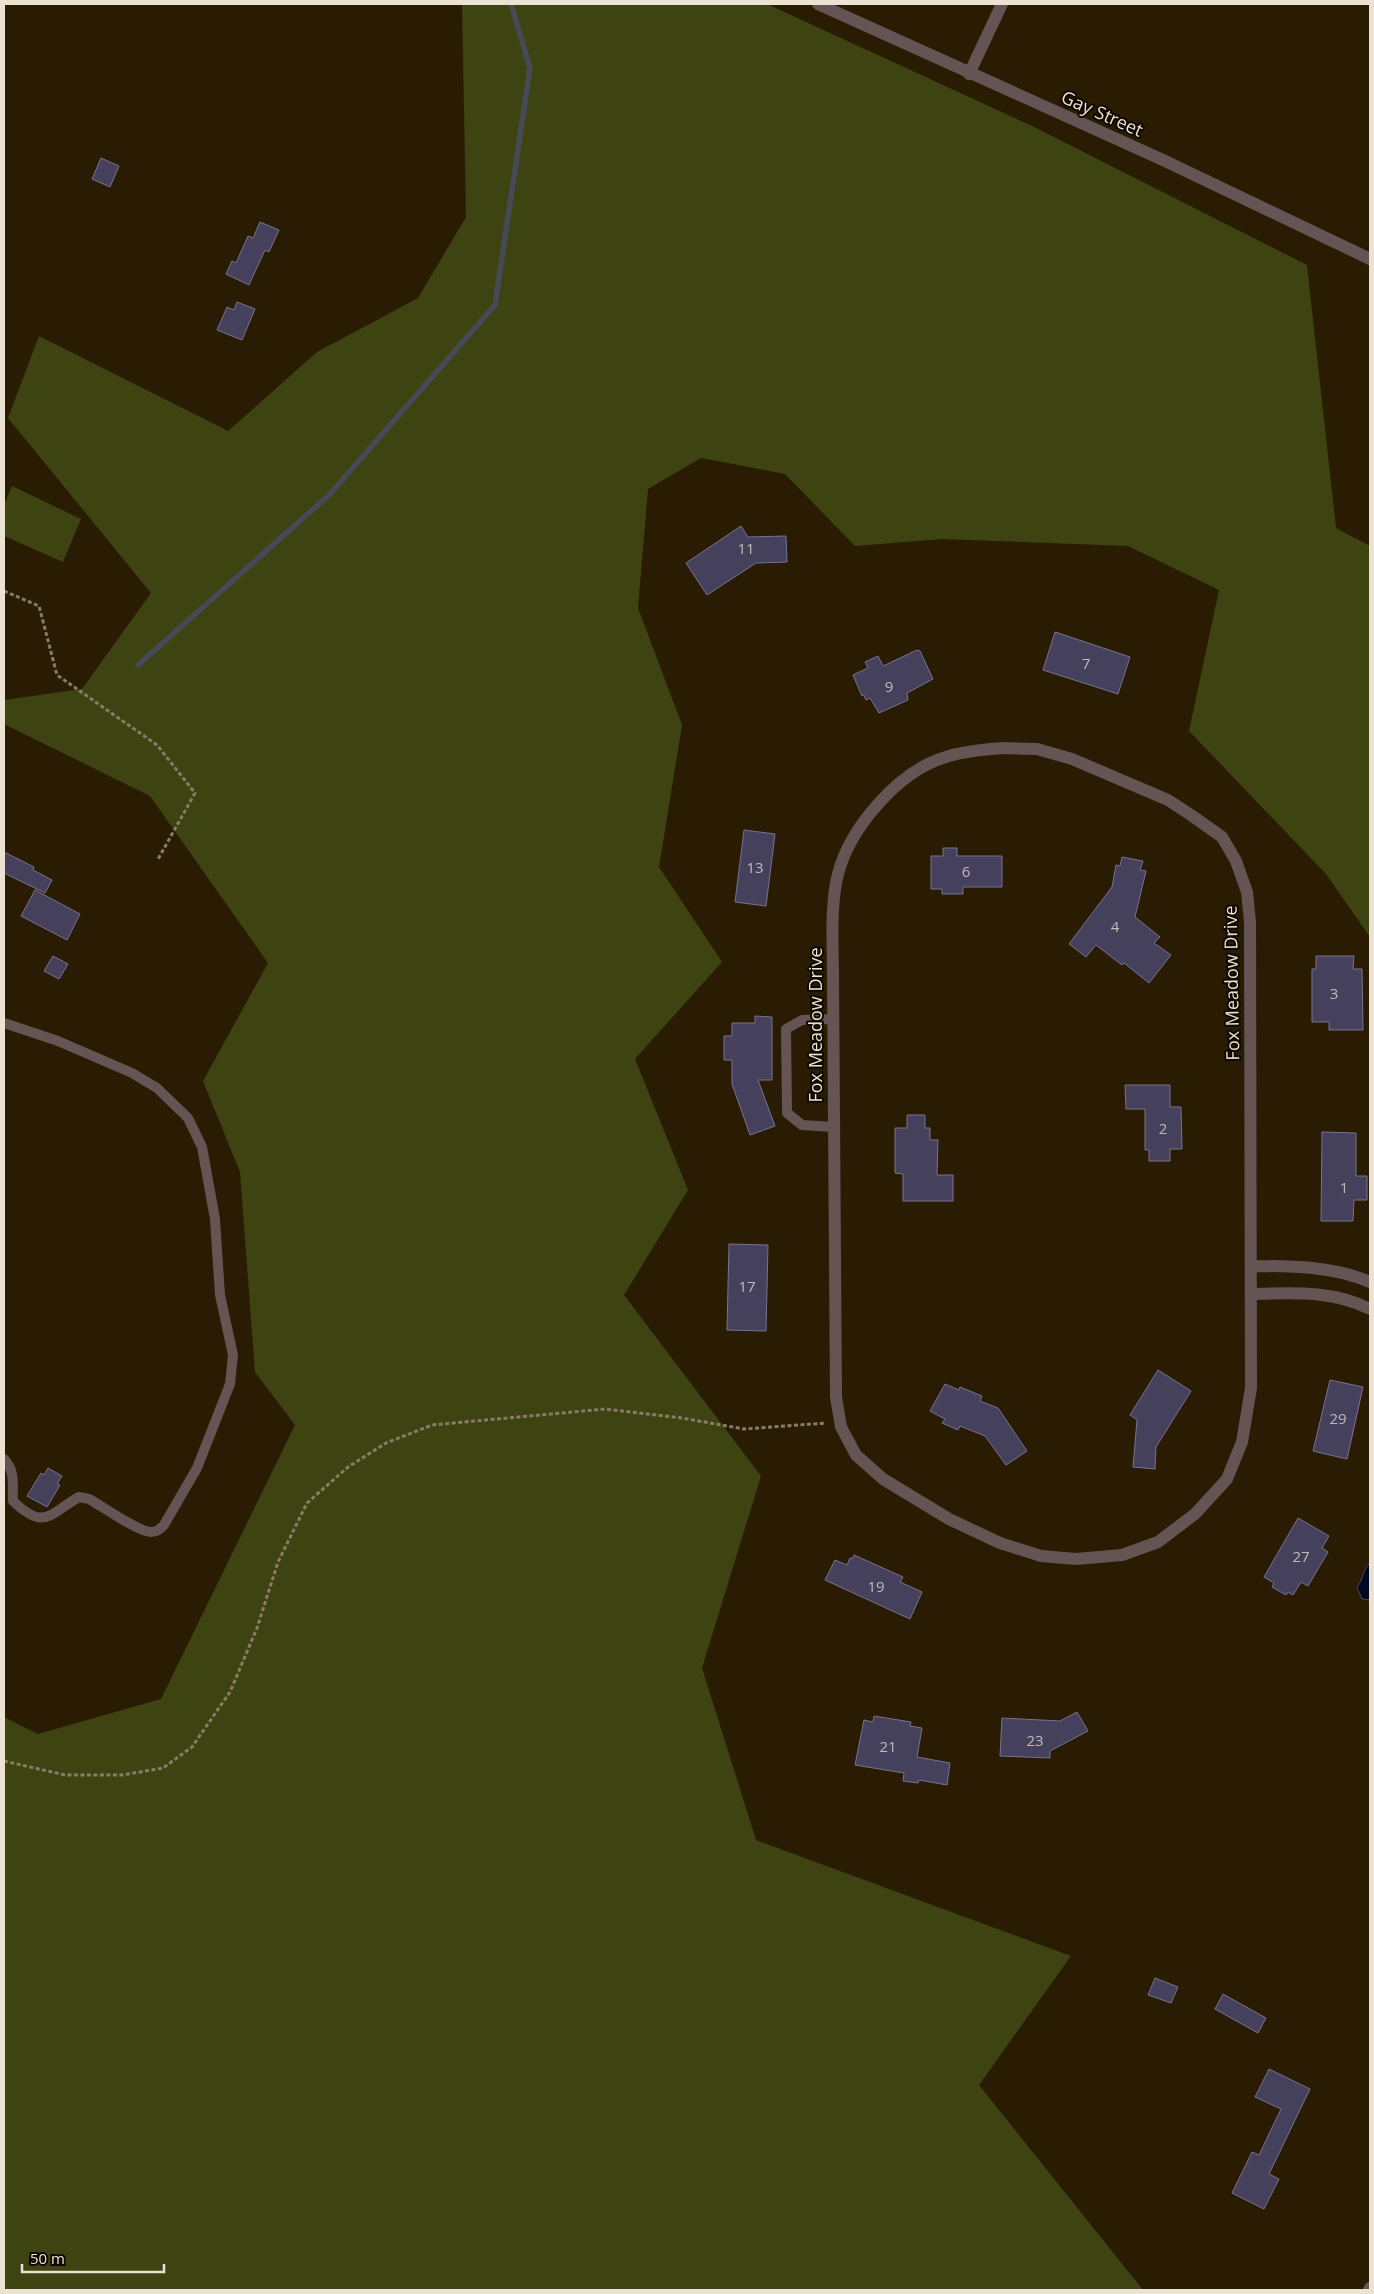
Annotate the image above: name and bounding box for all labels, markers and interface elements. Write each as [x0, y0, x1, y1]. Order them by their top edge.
street label: Gay Street [1058, 84, 1147, 142]
house number: 11 [737, 538, 755, 558]
house number: 7 [1082, 653, 1090, 673]
house number: 9 [885, 676, 893, 696]
house number: 13 [746, 857, 764, 877]
house number: 6 [962, 861, 970, 881]
street label: Fox Meadow Drive [1218, 905, 1244, 1061]
house number: 4 [1111, 916, 1120, 936]
street label: Fox Meadow Drive [803, 947, 827, 1103]
house number: 3 [1330, 983, 1338, 1003]
house number: 2 [1159, 1118, 1167, 1138]
house number: 1 [1340, 1177, 1348, 1197]
house number: 17 [738, 1276, 756, 1296]
house number: 29 [1329, 1408, 1347, 1428]
house number: 27 [1292, 1546, 1310, 1566]
house number: 19 [867, 1576, 885, 1596]
house number: 23 [1026, 1730, 1044, 1750]
house number: 21 [879, 1736, 897, 1756]
scale bar [22, 2242, 165, 2274]
text: 50 m [30, 2248, 65, 2268]

